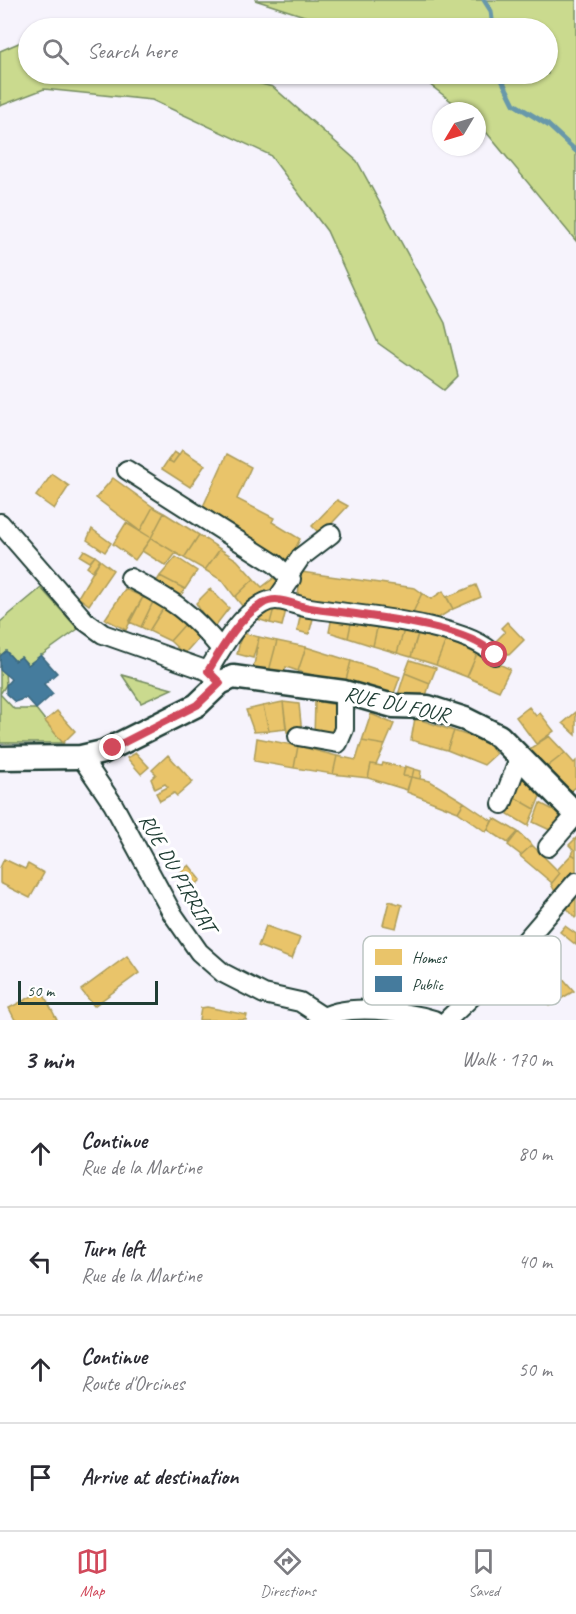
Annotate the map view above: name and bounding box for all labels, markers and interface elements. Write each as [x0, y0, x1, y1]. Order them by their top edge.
search box [18, 18, 558, 84]
icon: search [39, 35, 72, 68]
text: Search here [87, 37, 177, 65]
north arrow [432, 102, 486, 156]
route start [481, 641, 507, 667]
street label: RUE DU FOUR [342, 680, 454, 728]
route end [99, 734, 125, 760]
street label: RUE DU PIRRIAT [134, 809, 225, 942]
legend [363, 936, 561, 1005]
text: Homes [412, 948, 448, 968]
text: Public [412, 975, 444, 995]
scale bar [18, 978, 158, 1006]
text: 50 m [27, 981, 54, 1001]
text: 3 min [24, 1043, 74, 1076]
text: Walk · 170 m [462, 1047, 552, 1072]
text: Continue [81, 1127, 147, 1155]
icon: ahead [24, 1137, 57, 1170]
text: 80 m [518, 1141, 552, 1166]
text: Rue de la Martine [81, 1155, 202, 1180]
text: Turn left [81, 1235, 145, 1263]
icon: left [24, 1245, 57, 1278]
text: 40 m [518, 1249, 552, 1274]
text: Rue de la Martine [81, 1263, 202, 1288]
text: Continue [81, 1343, 147, 1371]
icon: ahead [24, 1353, 57, 1386]
text: 50 m [518, 1357, 552, 1382]
text: Route d'Orcines [81, 1371, 184, 1396]
icon: arrive [24, 1461, 57, 1494]
text: Arrive at destination [81, 1463, 238, 1491]
tab: Map [76, 1545, 109, 1601]
tab: Directions [260, 1545, 316, 1601]
tab: Saved [467, 1545, 500, 1601]

